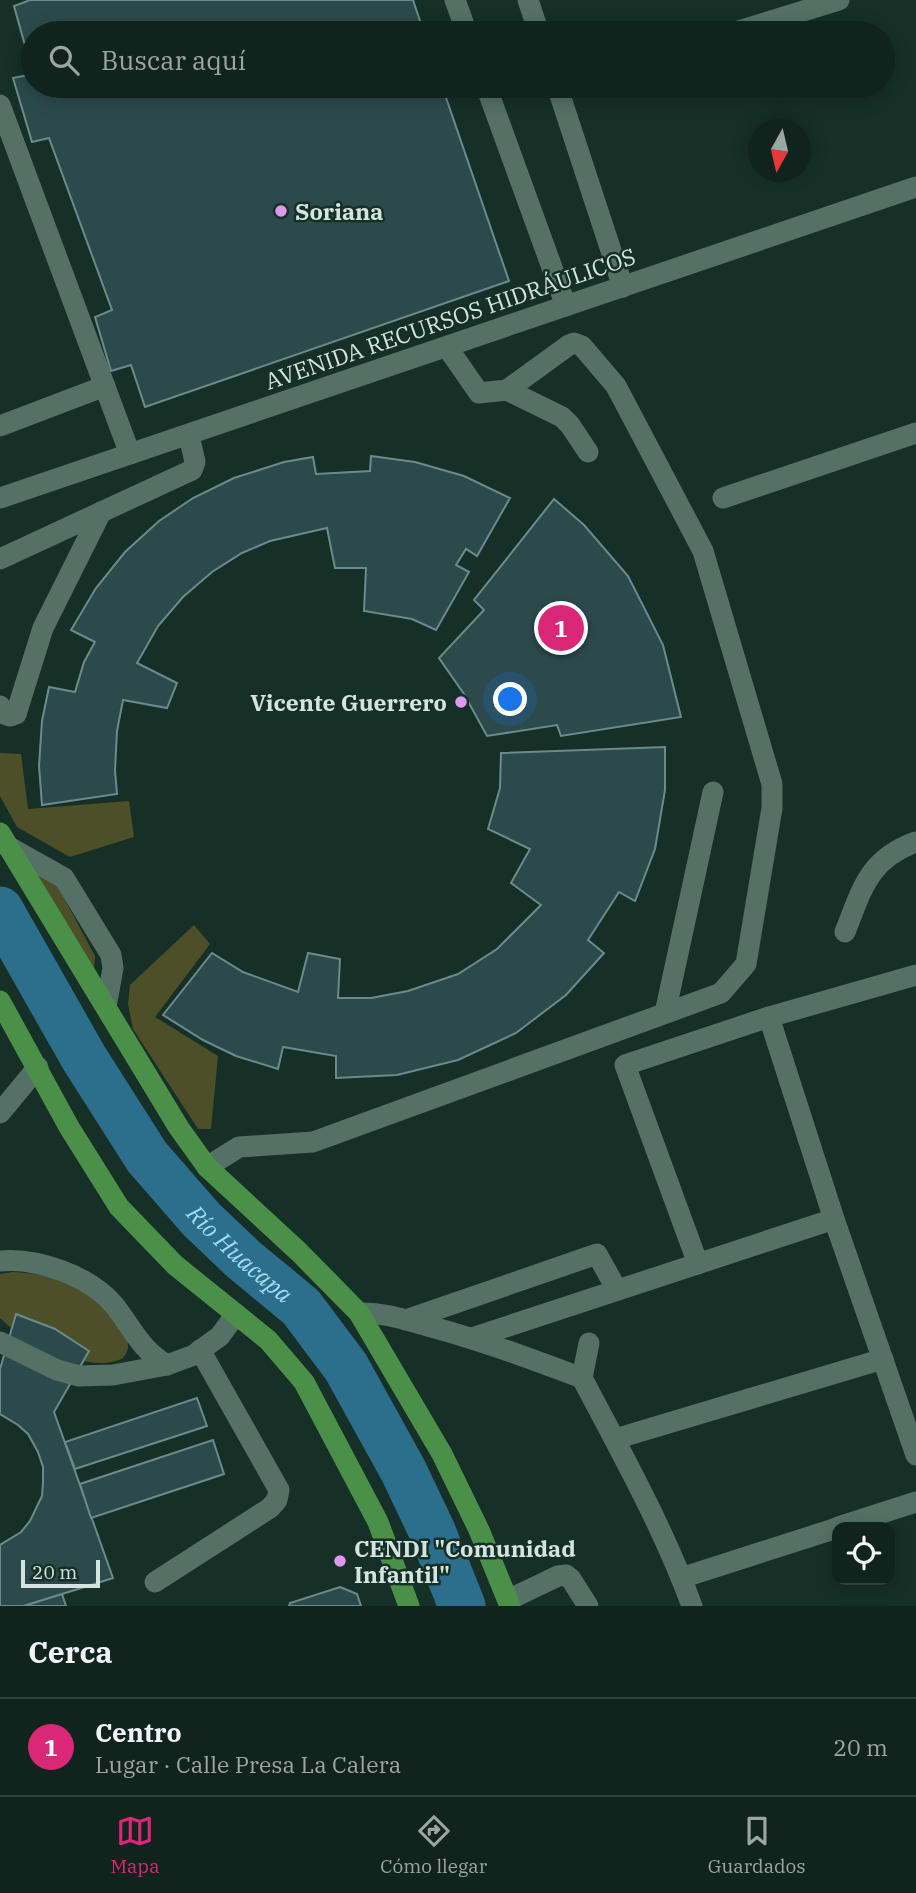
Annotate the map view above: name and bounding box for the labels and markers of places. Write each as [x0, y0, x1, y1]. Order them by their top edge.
place label: Soriana [295, 196, 383, 226]
marker: Soriana [273, 203, 289, 219]
pin: 1 [538, 602, 584, 654]
place label: Vicente Guerrero [250, 687, 447, 717]
marker: Vicente Guerrero [453, 694, 469, 710]
place label: CENDI "Comunidad Infantil" [354, 1533, 576, 1589]
marker: CENDI "Comunidad Infantil" [332, 1553, 348, 1569]

